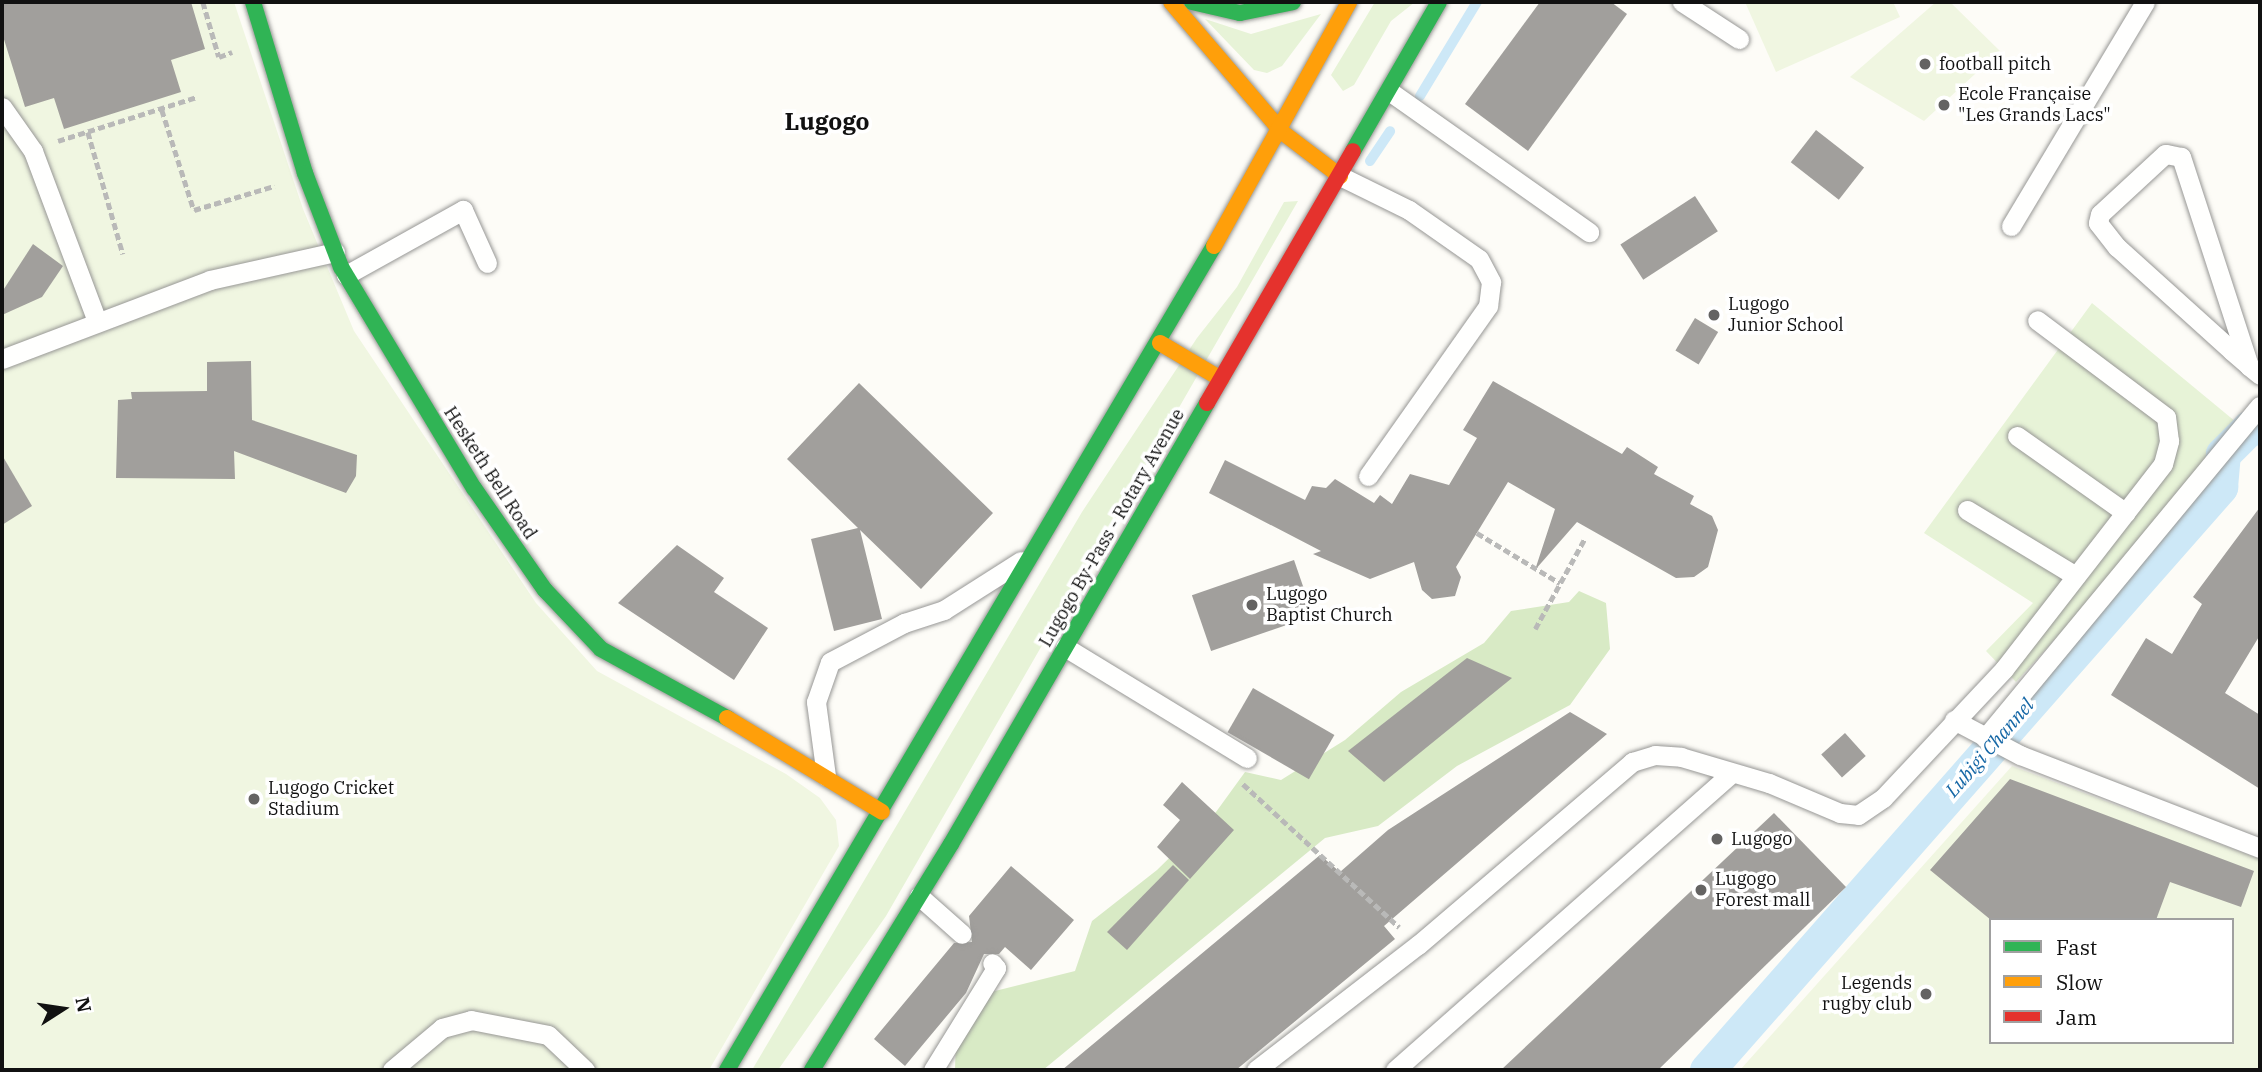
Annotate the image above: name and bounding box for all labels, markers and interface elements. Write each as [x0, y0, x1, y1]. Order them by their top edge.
place label: football pitch [1939, 53, 2051, 75]
marker: football pitch [1917, 56, 1933, 72]
place label: Ecole Française "Les Grands Lacs" [1958, 84, 2111, 126]
marker: Ecole Française "Les Grands Lacs" [1936, 97, 1952, 113]
district label: Lugogo [784, 108, 870, 136]
place label: Lugogo Junior School [1728, 294, 1844, 336]
marker: Lugogo Junior School [1706, 307, 1722, 323]
street label: Hesketh Bell Road [439, 403, 541, 543]
street label: Lugogo By-Pass - Rotary Avenue [1035, 405, 1189, 651]
place label: Lugogo Baptist Church [1266, 584, 1393, 626]
marker: Lugogo Baptist Church [1244, 597, 1260, 613]
water label: Lubigi Channel [1941, 694, 2039, 802]
place label: Lugogo Cricket Stadium [268, 778, 394, 820]
marker: Lugogo Cricket Stadium [246, 791, 262, 807]
place label: Lugogo [1731, 828, 1792, 850]
marker: Lugogo [1709, 831, 1725, 847]
place label: Lugogo Forest mall [1715, 869, 1810, 912]
marker: Lugogo Forest mall [1693, 882, 1709, 898]
legend [1989, 918, 2234, 1044]
text: Fast [2056, 933, 2097, 961]
text: Slow [2056, 968, 2103, 996]
place label: Legends rugby club [1822, 973, 1912, 1016]
north arrow [28, 974, 98, 1044]
marker: Legends rugby club [1918, 986, 1934, 1002]
text: N [70, 995, 97, 1014]
text: Jam [2056, 1003, 2097, 1031]

